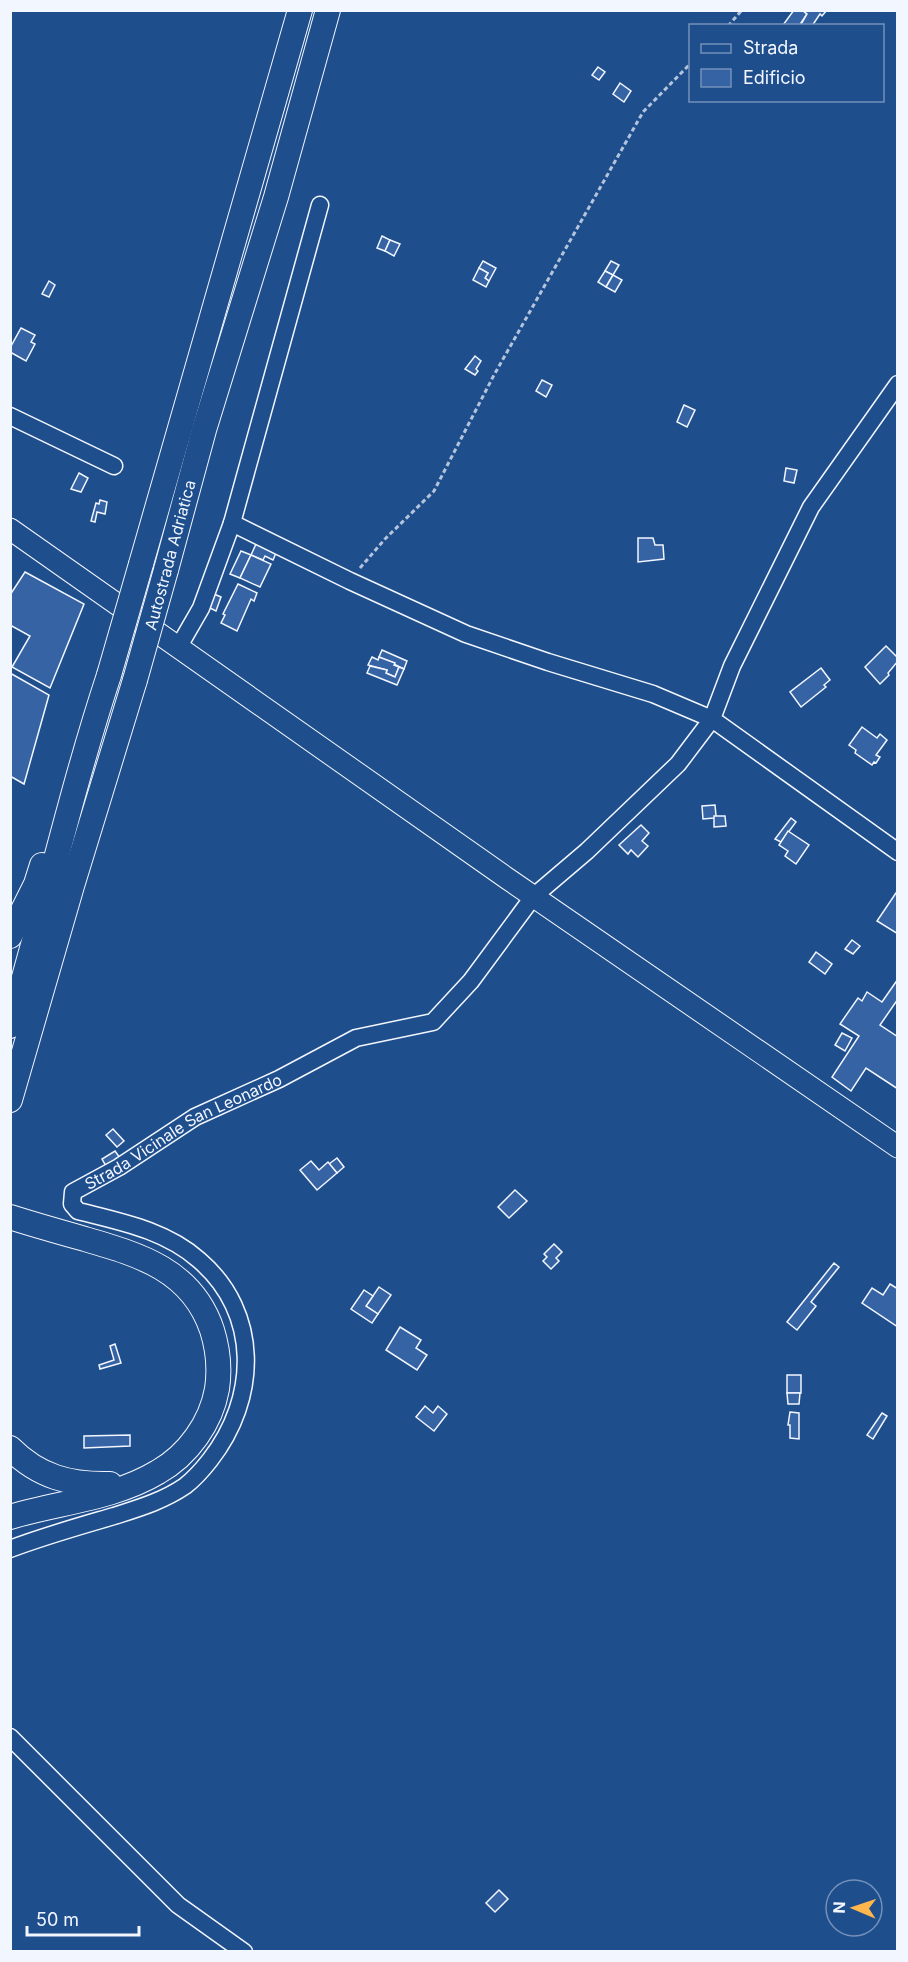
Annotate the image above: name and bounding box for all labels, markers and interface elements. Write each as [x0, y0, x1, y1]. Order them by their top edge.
legend [689, 24, 884, 102]
text: Strada [743, 37, 798, 58]
text: Edificio [743, 67, 806, 88]
street label: Autostrada Adriatica [140, 478, 200, 632]
street label: Strada Vicinale San Leonardo [81, 1069, 285, 1194]
north arrow [824, 1878, 884, 1938]
scale bar [27, 1899, 140, 1937]
text: N [829, 1901, 849, 1914]
text: 50 m [36, 1909, 79, 1930]

